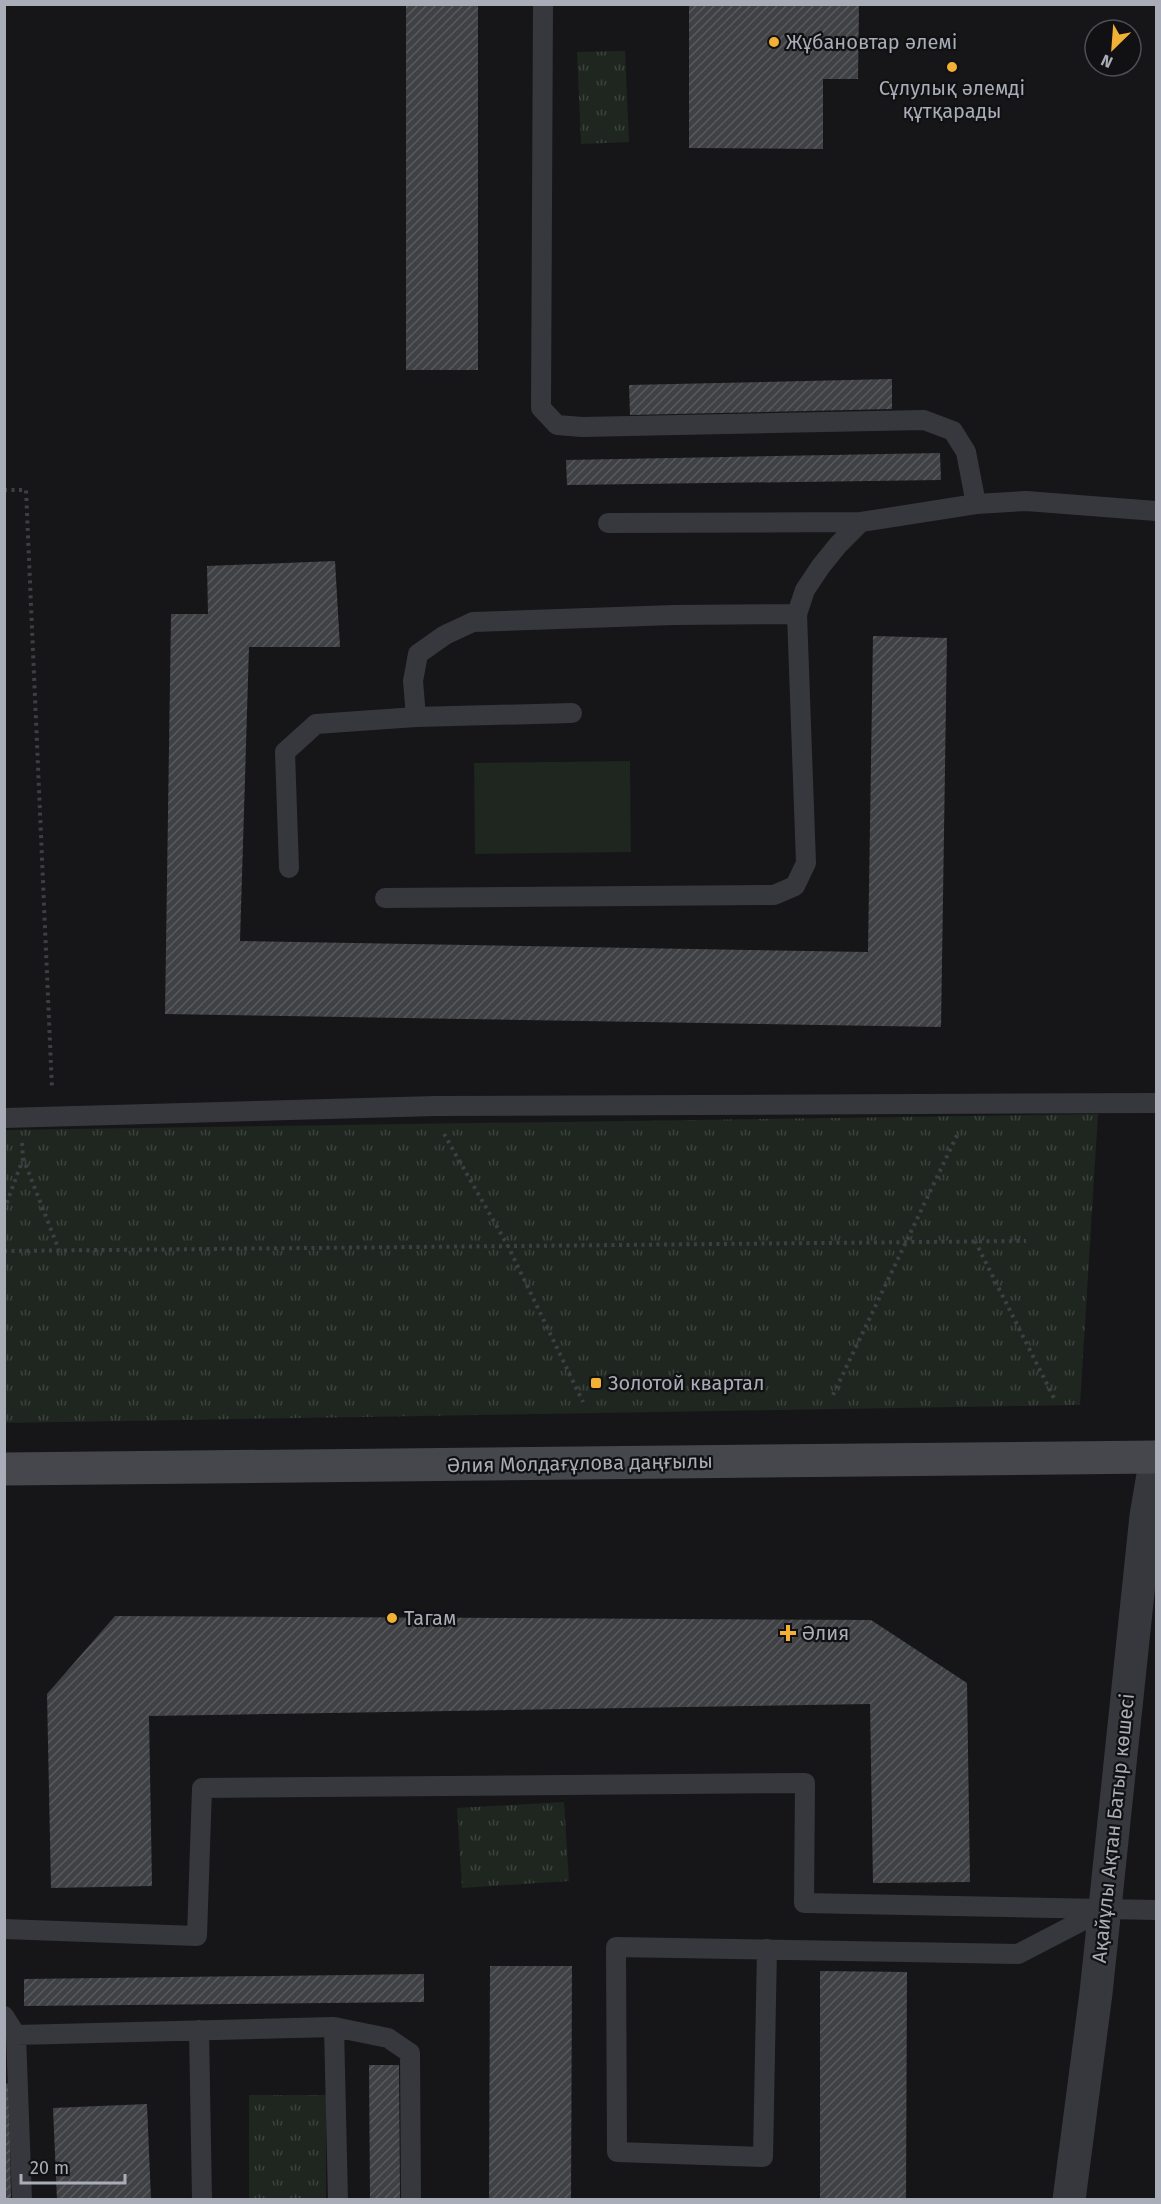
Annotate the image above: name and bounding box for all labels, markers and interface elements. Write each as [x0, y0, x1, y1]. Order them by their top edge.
north arrow [1083, 18, 1143, 78]
place label: Жұбановтар әлемі [786, 30, 957, 54]
marker: Жұбановтар әлемі [767, 35, 781, 49]
text: N [1098, 50, 1116, 72]
marker: Сұлулық әлемді құтқарады [945, 60, 959, 74]
place label: Сұлулық әлемді құтқарады [879, 76, 1025, 123]
place label: Золотой квартал [608, 1371, 764, 1395]
marker: Золотой квартал [589, 1376, 603, 1390]
street label: Әлия Молдағұлова даңғылы [447, 1449, 713, 1477]
place label: Тагам [404, 1606, 456, 1630]
marker: Тагам [385, 1611, 399, 1625]
place label: Әлия [802, 1621, 849, 1645]
marker: Әлия [779, 1624, 797, 1642]
street label: Ақайұлы Ақтан Батыр көшесі [1087, 1692, 1139, 1964]
scale bar [21, 2147, 124, 2185]
text: 20 m [30, 2157, 69, 2179]

